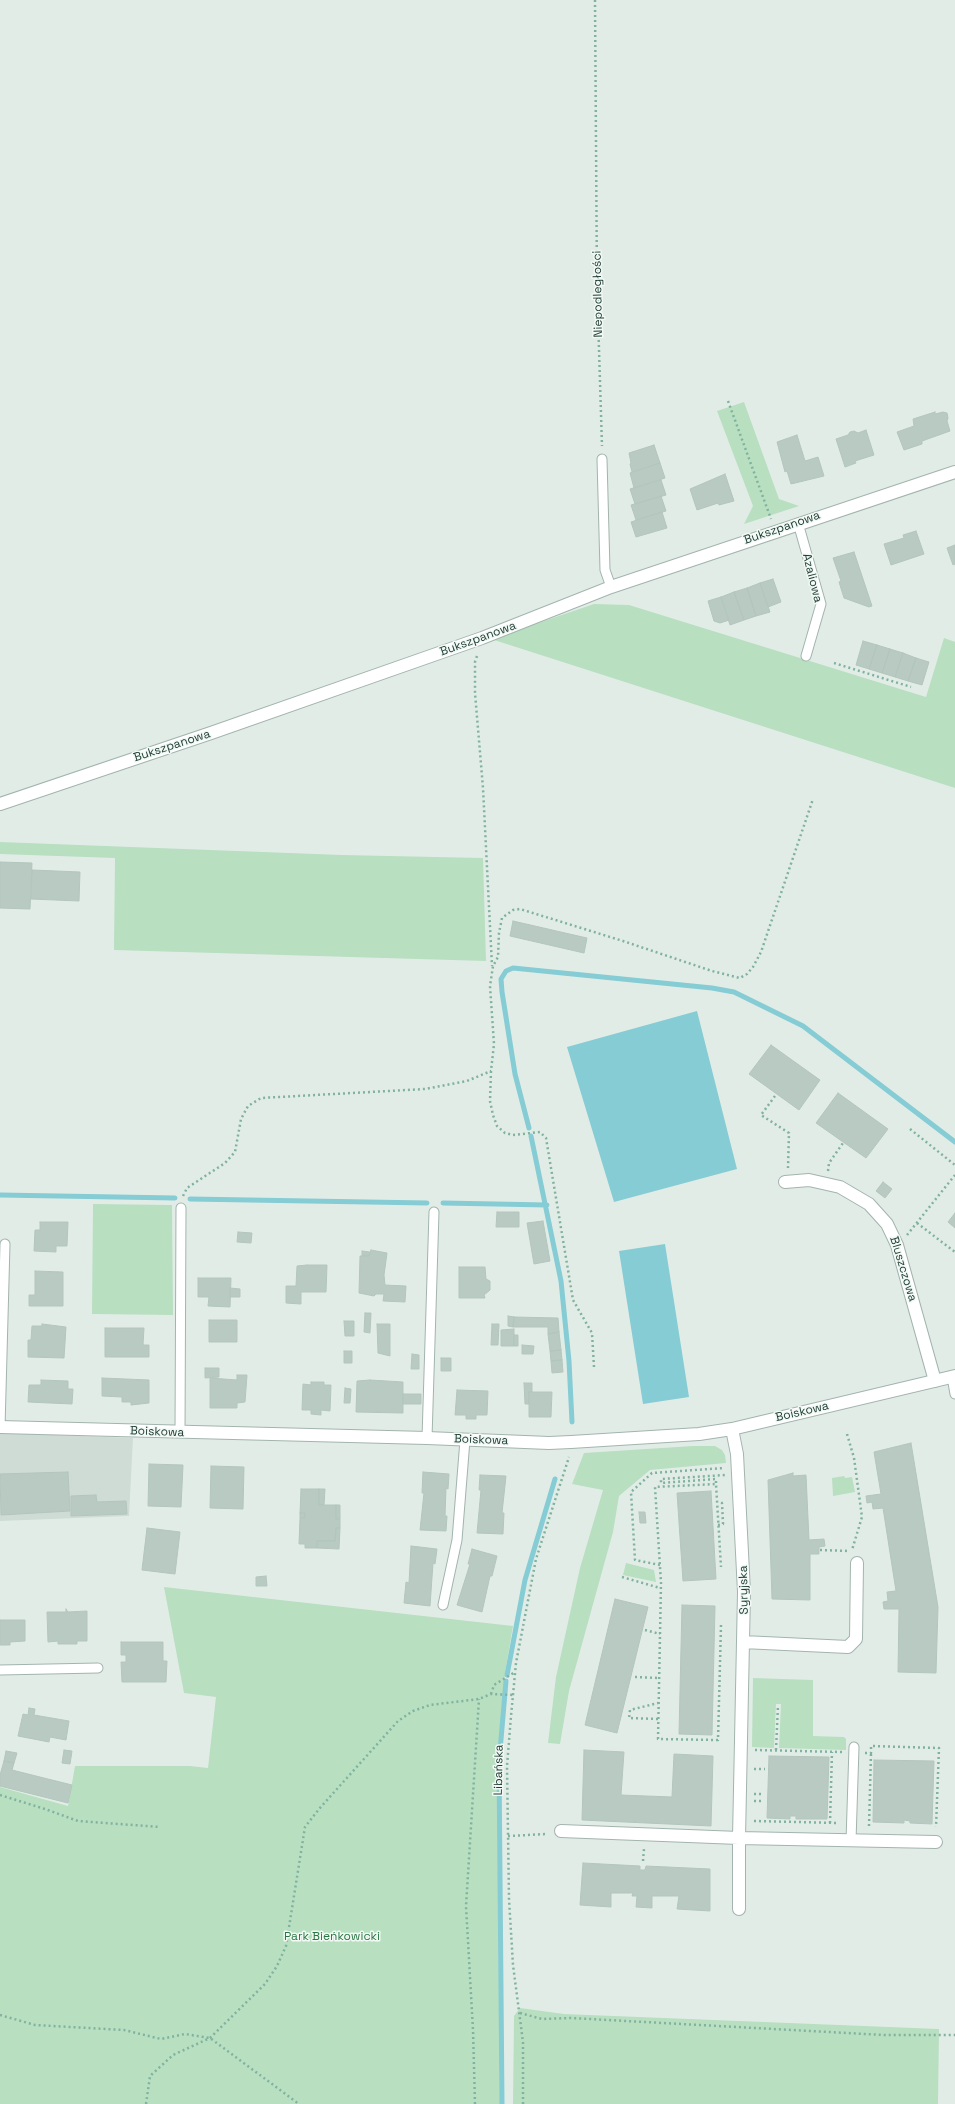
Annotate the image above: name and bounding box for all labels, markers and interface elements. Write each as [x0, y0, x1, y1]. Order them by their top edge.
street label: Niepodległości [590, 250, 606, 338]
street label: Bukszpanowa [742, 508, 822, 548]
street label: Azaliowa [799, 552, 825, 604]
street label: Bukszpanowa [438, 619, 518, 659]
street label: Bukszpanowa [132, 727, 212, 765]
street label: Bluszczowa [886, 1235, 920, 1303]
street label: Boiskowa [774, 1399, 830, 1425]
street label: Boiskowa [130, 1424, 184, 1440]
street label: Boiskowa [454, 1432, 508, 1448]
street label: Syryjska [736, 1565, 752, 1615]
street label: Libańska [491, 1744, 507, 1796]
park label: Park Bieńkowicki [284, 1930, 380, 1944]

